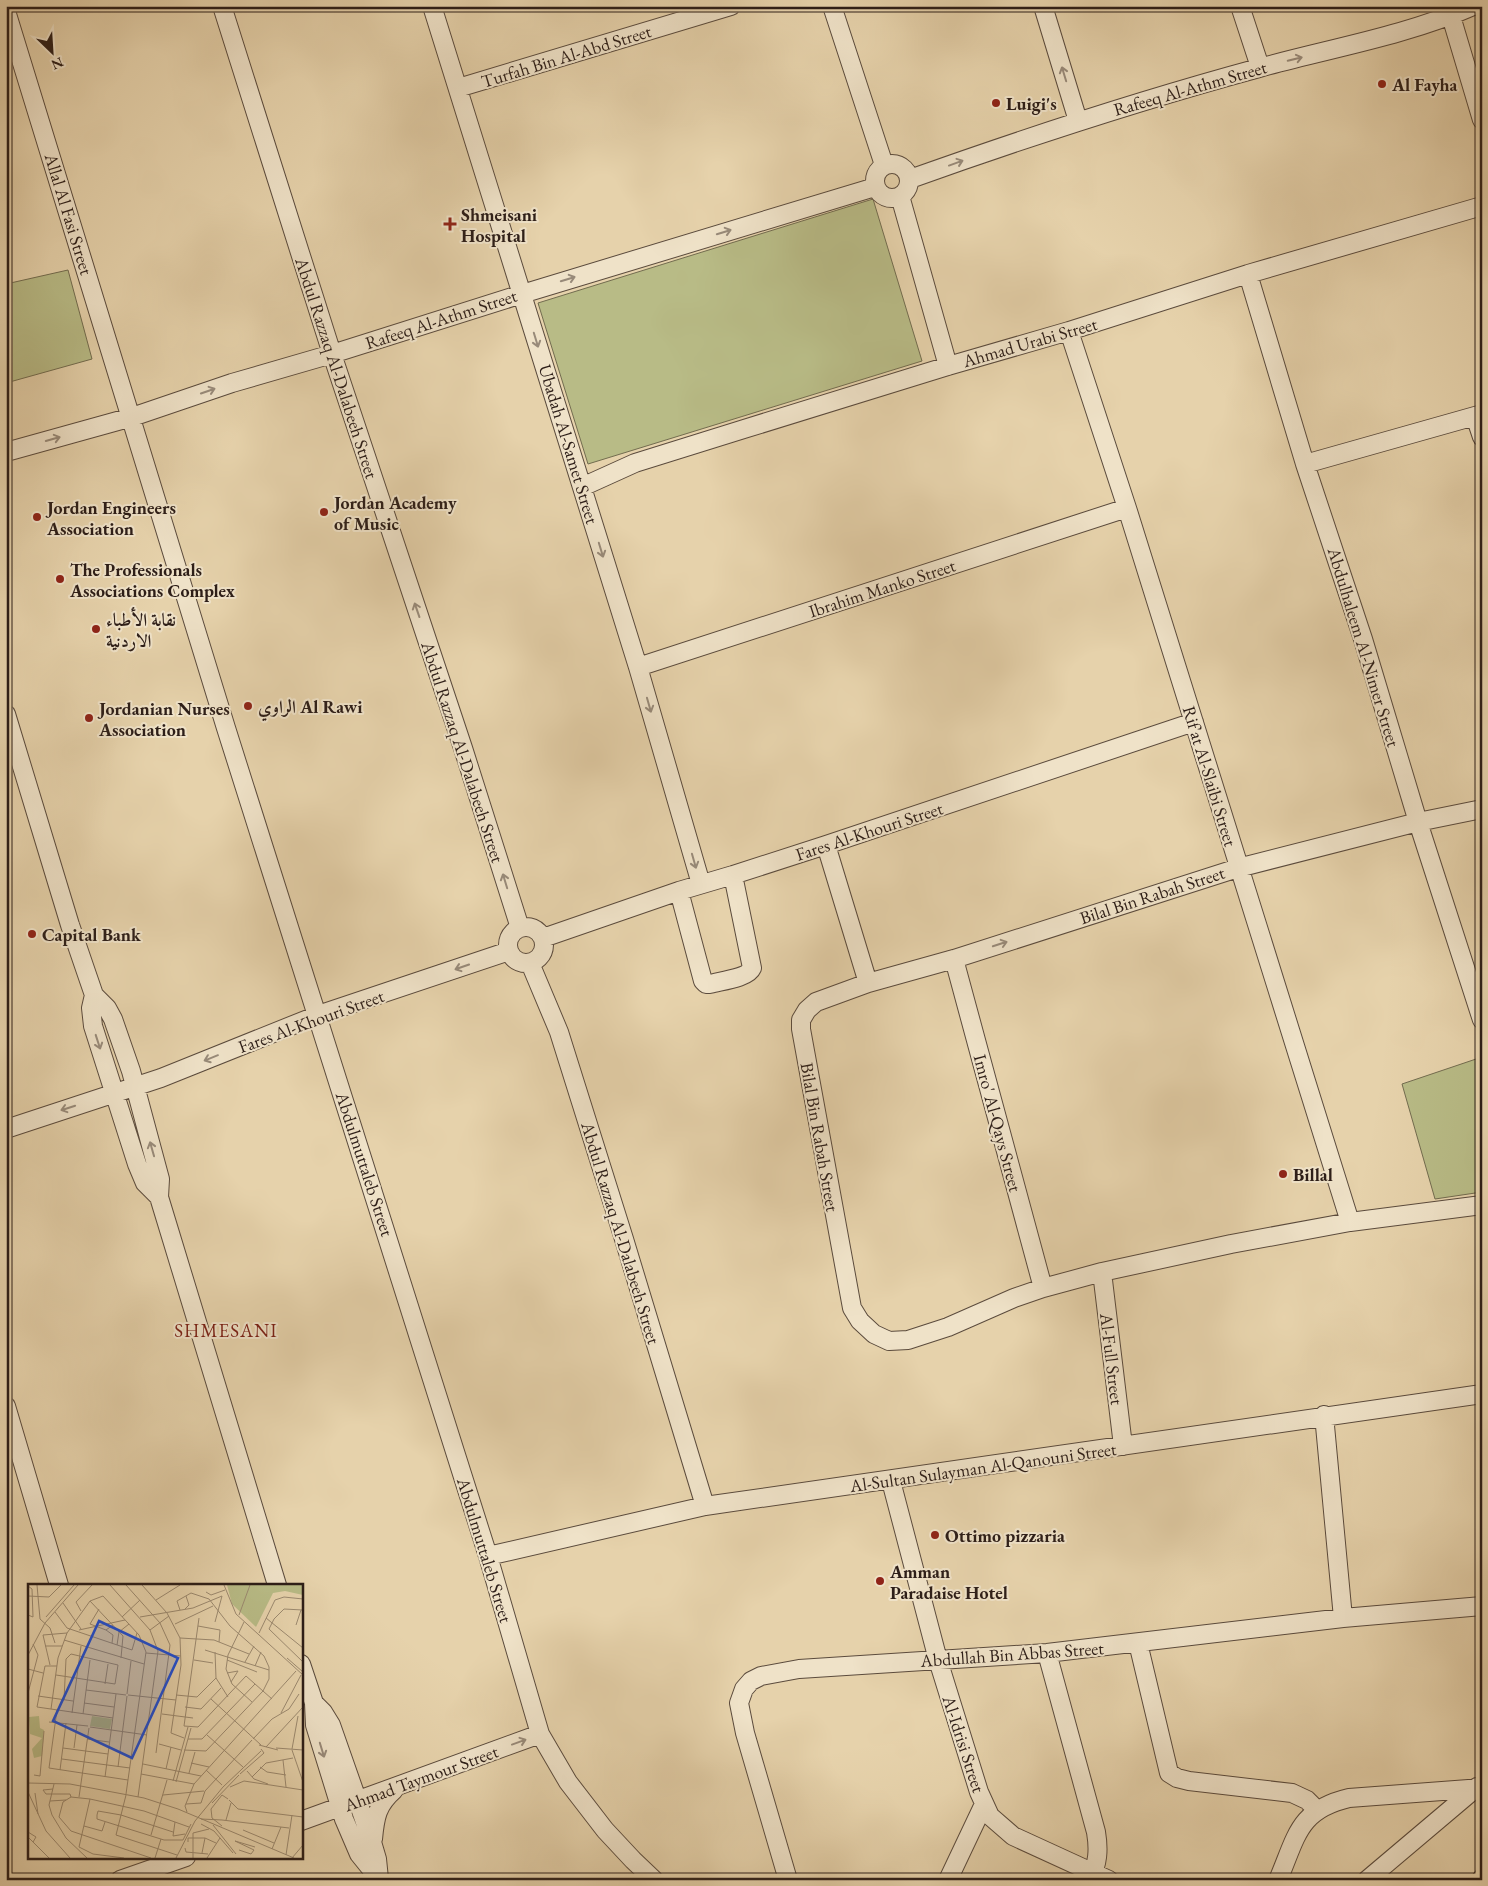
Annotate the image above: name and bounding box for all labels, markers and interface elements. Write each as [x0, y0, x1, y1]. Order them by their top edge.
street label: Turfah Bin Al-Abd Street [478, 19, 654, 93]
north arrow [28, 28, 78, 78]
text: N [48, 53, 66, 75]
one-way arrow [1286, 53, 1302, 63]
street label: Rafeeq Al-Athm Street [1111, 55, 1270, 121]
one-way arrow [1058, 67, 1068, 83]
place label: Al Fayha [1391, 73, 1458, 96]
marker: Al Fayha [1376, 78, 1388, 90]
place label: Luigi's [1006, 92, 1057, 115]
marker: Luigi's [990, 97, 1002, 109]
street label: Allal Al Fasi Street [39, 150, 98, 278]
one-way arrow [947, 158, 963, 167]
place label: Shmeisani Hospital [461, 203, 538, 247]
marker: Shmeisani Hospital [443, 217, 457, 231]
one-way arrow [715, 226, 731, 236]
street label: Abdul Razzaq Al-Dalabeeh Street [290, 254, 384, 482]
one-way arrow [560, 274, 576, 284]
street label: Rafeeq Al-Athm Street [362, 284, 520, 354]
street label: Ahmad Urabi Street [959, 312, 1100, 372]
one-way arrow [532, 332, 542, 348]
street label: Ubadah Al-Samet Street [534, 361, 604, 527]
one-way arrow [200, 386, 216, 395]
one-way arrow [45, 433, 61, 443]
place label: Jordan Academy of Music [332, 491, 457, 535]
place label: Jordan Engineers Association [45, 496, 176, 540]
marker: Jordan Academy of Music [318, 506, 330, 518]
marker: Jordan Engineers Association [31, 511, 43, 523]
one-way arrow [597, 541, 607, 557]
street label: Abdulhaleem Al-Nimer Street [1322, 543, 1405, 750]
street label: Ibrahim Manko Street [806, 553, 959, 623]
place label: The Professionals Associations Complex [69, 558, 235, 602]
marker: The Professionals Associations Complex [54, 573, 66, 585]
one-way arrow [412, 603, 421, 619]
place label: نقابة الأطباء الاردنية [106, 606, 176, 652]
marker: نقابة الأطباء الاردنية [90, 623, 102, 635]
street label: Abdul Razzaq Al-Dalabeeh Street [416, 638, 510, 866]
place label: الراوي Al Rawi [258, 695, 363, 722]
place label: Jordanian Nurses Association [97, 697, 230, 741]
one-way arrow [645, 697, 655, 713]
marker: الراوي Al Rawi [242, 700, 254, 712]
street label: Rif'at Al-Slaibi Street [1178, 703, 1242, 849]
marker: Jordanian Nurses Association [83, 712, 95, 724]
street label: Fares Al-Khouri Street [792, 796, 946, 866]
one-way arrow [690, 853, 699, 869]
street label: Bilal Bin Rabah Street [1077, 861, 1228, 929]
one-way arrow [500, 873, 510, 889]
place label: Capital Bank [42, 923, 142, 946]
marker: Capital Bank [26, 928, 38, 940]
one-way arrow [992, 938, 1008, 948]
one-way arrow [455, 963, 471, 972]
street label: Fares Al-Khouri Street [235, 984, 387, 1058]
one-way arrow [94, 1034, 104, 1050]
street label: Imro' Al-Qays Street [969, 1052, 1028, 1195]
one-way arrow [204, 1054, 219, 1064]
street label: Bilal Bin Rabah Street [796, 1061, 844, 1214]
street label: Abdulmuttaleb Street [331, 1088, 399, 1239]
one-way arrow [61, 1104, 77, 1114]
street label: Abdul Razzaq Al-Dalabeeh Street [576, 1118, 666, 1347]
one-way arrow [147, 1141, 156, 1157]
place label: Billal [1293, 1163, 1333, 1186]
marker: Billal [1277, 1168, 1289, 1180]
street label: Al-Full Street [1095, 1311, 1129, 1406]
district label: SHMESANI [174, 1318, 278, 1343]
street label: Al-Sultan Sulayman Al-Qanouni Street [847, 1437, 1118, 1497]
street label: Abdulmuttaleb Street [452, 1474, 518, 1626]
place label: Ottimo pizzaria [945, 1524, 1065, 1547]
marker: Ottimo pizzaria [929, 1529, 941, 1541]
place label: Amman Paradaise Hotel [889, 1560, 1008, 1604]
marker: Amman Paradaise Hotel [874, 1575, 886, 1587]
inset map [28, 1584, 302, 1858]
street label: Abdullah Bin Abbas Street [918, 1636, 1105, 1672]
street label: Al-Idrisi Street [937, 1692, 991, 1796]
one-way arrow [511, 1737, 526, 1746]
street label: Ahmad Taymour Street [340, 1739, 501, 1817]
one-way arrow [318, 1742, 328, 1758]

